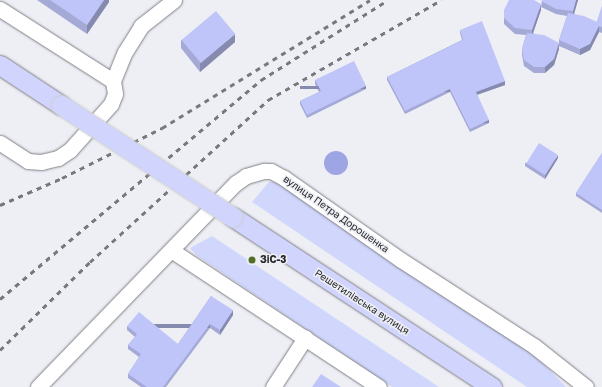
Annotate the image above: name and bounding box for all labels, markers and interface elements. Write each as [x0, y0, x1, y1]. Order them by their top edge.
street label: вулиця Петра Дорошенка [281, 173, 391, 255]
place label: ЗіС-3 [260, 254, 286, 266]
marker: ЗіС-3 [247, 255, 257, 265]
street label: Решетилівська вулиця [312, 267, 412, 337]

